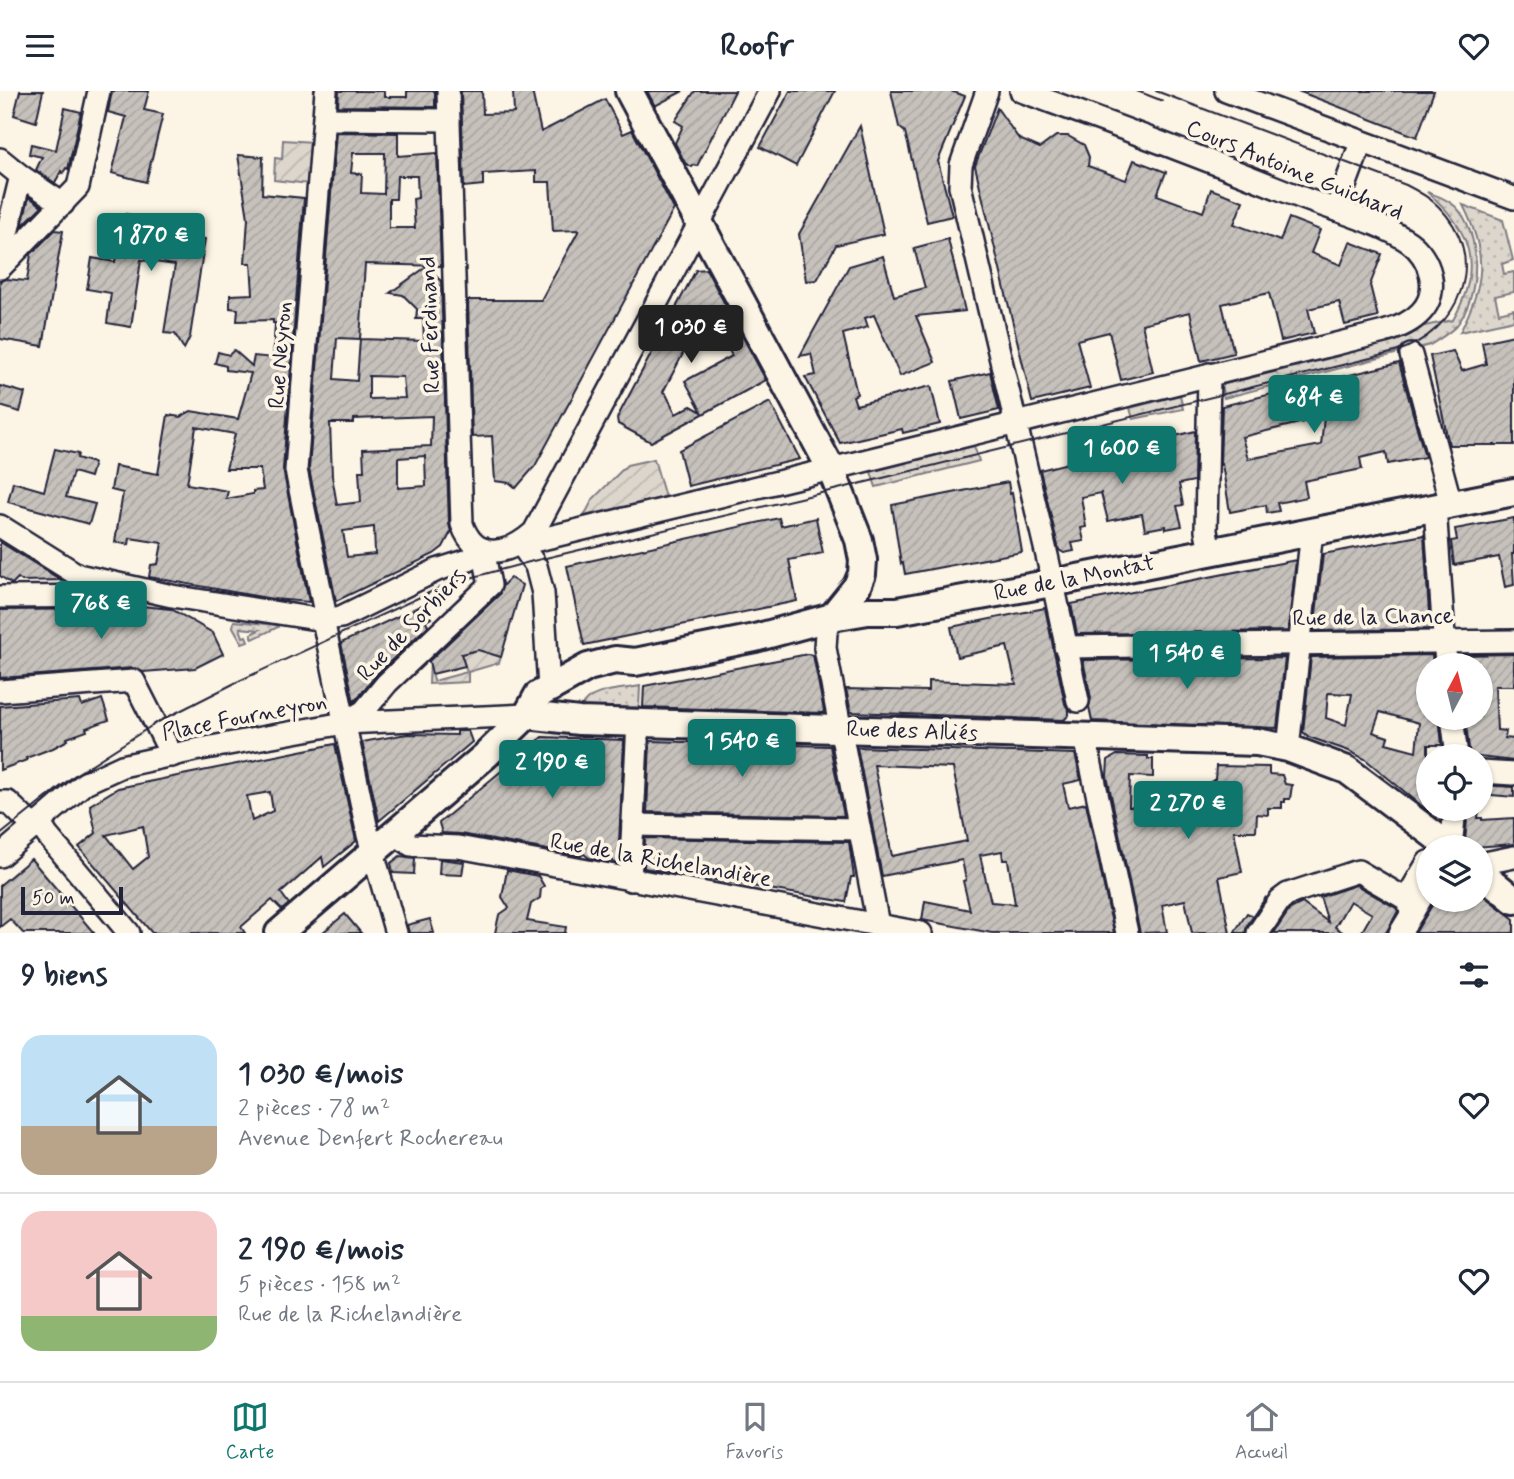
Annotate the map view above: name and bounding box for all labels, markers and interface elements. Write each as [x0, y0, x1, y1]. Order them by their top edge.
text: Roofr [720, 25, 794, 67]
icon: menu [21, 27, 59, 65]
icon: heart [1455, 27, 1493, 65]
street label: Cours Antoine Guichard [1181, 114, 1407, 228]
pin: 1 870 € [86, 213, 216, 273]
text: 1 870 € [113, 221, 189, 251]
street label: Rue Ferdinand [414, 256, 448, 394]
street label: Rue Neyron [262, 300, 300, 410]
pin: 1 030 € [626, 306, 756, 365]
text: 1 030 € [654, 313, 728, 343]
pin: 684 € [1265, 375, 1363, 435]
text: 684 € [1284, 383, 1344, 413]
pin: 1 600 € [1057, 427, 1187, 486]
text: 1 600 € [1083, 434, 1161, 464]
street label: Rue de la Montat [991, 549, 1157, 609]
street label: Rue de Sorbiers [351, 562, 474, 688]
pin: 768 € [52, 581, 150, 641]
text: 768 € [71, 589, 131, 619]
street label: Rue de la Chance [1292, 602, 1454, 634]
pin: 1 540 € [1122, 631, 1252, 691]
text: 1 540 € [1149, 639, 1225, 669]
north arrow [1416, 653, 1493, 730]
map controls [1416, 653, 1493, 912]
street label: Place Fourneyron [159, 687, 329, 749]
street label: Rue des Alliés [846, 715, 978, 749]
pin: 1 540 € [677, 719, 807, 779]
text: 1 540 € [704, 727, 780, 757]
pin: 2 190 € [487, 741, 617, 800]
button: locate [1416, 744, 1493, 821]
text: 2 190 € [515, 748, 589, 778]
pin: 2 270 € [1123, 781, 1253, 841]
text: 2 270 € [1150, 789, 1226, 819]
street label: Rue de la Richelandière [548, 827, 774, 895]
button: layers [1416, 835, 1493, 912]
scale bar [21, 884, 122, 916]
text: 50 m [32, 886, 75, 911]
text: 9 biens [21, 956, 108, 995]
icon: filters [1455, 956, 1493, 994]
text: 1 030 €/mois [238, 1055, 404, 1094]
icon: home [77, 1063, 161, 1147]
icon: heart [1455, 1086, 1493, 1124]
text: 2 pièces · 78 m² [238, 1094, 390, 1124]
text: Avenue Denfert Rochereau [238, 1124, 503, 1154]
text: 2 190 €/mois [238, 1231, 404, 1270]
icon: home [77, 1239, 161, 1323]
icon: heart [1455, 1262, 1493, 1300]
text: 5 pièces · 158 m² [238, 1270, 401, 1300]
text: Rue de la Richelandière [238, 1300, 462, 1330]
tab: Carte [226, 1398, 274, 1465]
tab: Favoris [726, 1398, 783, 1465]
tab: Accueil [1235, 1398, 1288, 1465]

